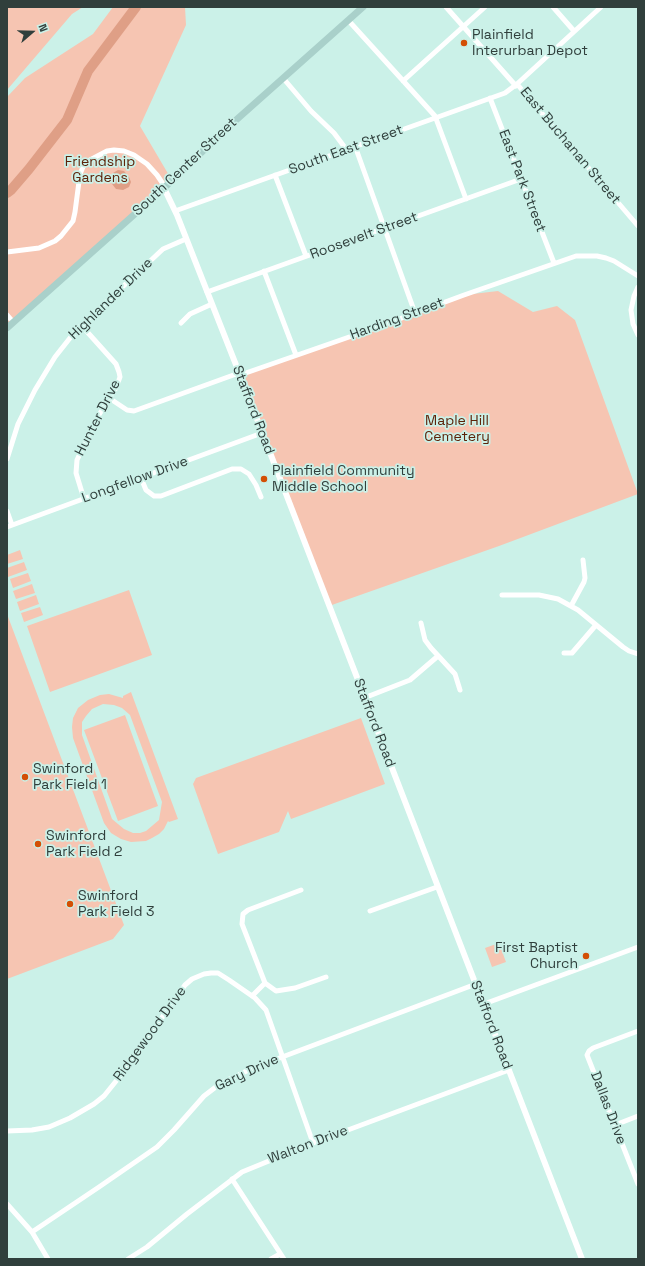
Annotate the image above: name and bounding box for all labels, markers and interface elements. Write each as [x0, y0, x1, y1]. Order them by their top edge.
north arrow [12, 12, 52, 52]
text: N [35, 22, 51, 34]
place label: Plainfield Interurban Depot [472, 27, 588, 60]
marker: Plainfield Interurban Depot [459, 38, 469, 48]
street label: East Buchanan Street [516, 84, 624, 208]
street label: South Center Street [129, 114, 241, 220]
street label: South East Street [287, 122, 405, 178]
street label: East Park Street [495, 127, 549, 235]
park label: Friendship Gardens [65, 154, 135, 186]
street label: Roosevelt Street [308, 209, 420, 263]
street label: Highlander Drive [66, 255, 156, 343]
street label: Harding Street [348, 294, 446, 344]
street label: Stafford Road [228, 363, 278, 457]
street label: Hunter Drive [72, 377, 124, 459]
park label: Maple Hill Cemetery [424, 413, 490, 446]
street label: Longfellow Drive [80, 453, 190, 507]
place label: Plainfield Community Middle School [272, 463, 415, 496]
marker: Plainfield Community Middle School [259, 474, 269, 484]
street label: Stafford Road [349, 676, 399, 770]
place label: Swinford Park Field 1 [33, 761, 107, 794]
marker: Swinford Park Field 1 [20, 772, 30, 782]
place label: Swinford Park Field 2 [46, 828, 122, 860]
marker: Swinford Park Field 2 [33, 839, 43, 849]
place label: Swinford Park Field 3 [78, 888, 154, 920]
marker: Swinford Park Field 3 [65, 899, 75, 909]
place label: First Baptist Church [495, 940, 578, 972]
marker: First Baptist Church [581, 951, 591, 961]
street label: Stafford Road [466, 978, 516, 1072]
street label: Ridgewood Drive [110, 983, 190, 1085]
street label: Gary Drive [213, 1051, 281, 1095]
street label: Dallas Drive [586, 1069, 630, 1147]
street label: Walton Drive [266, 1122, 350, 1168]

